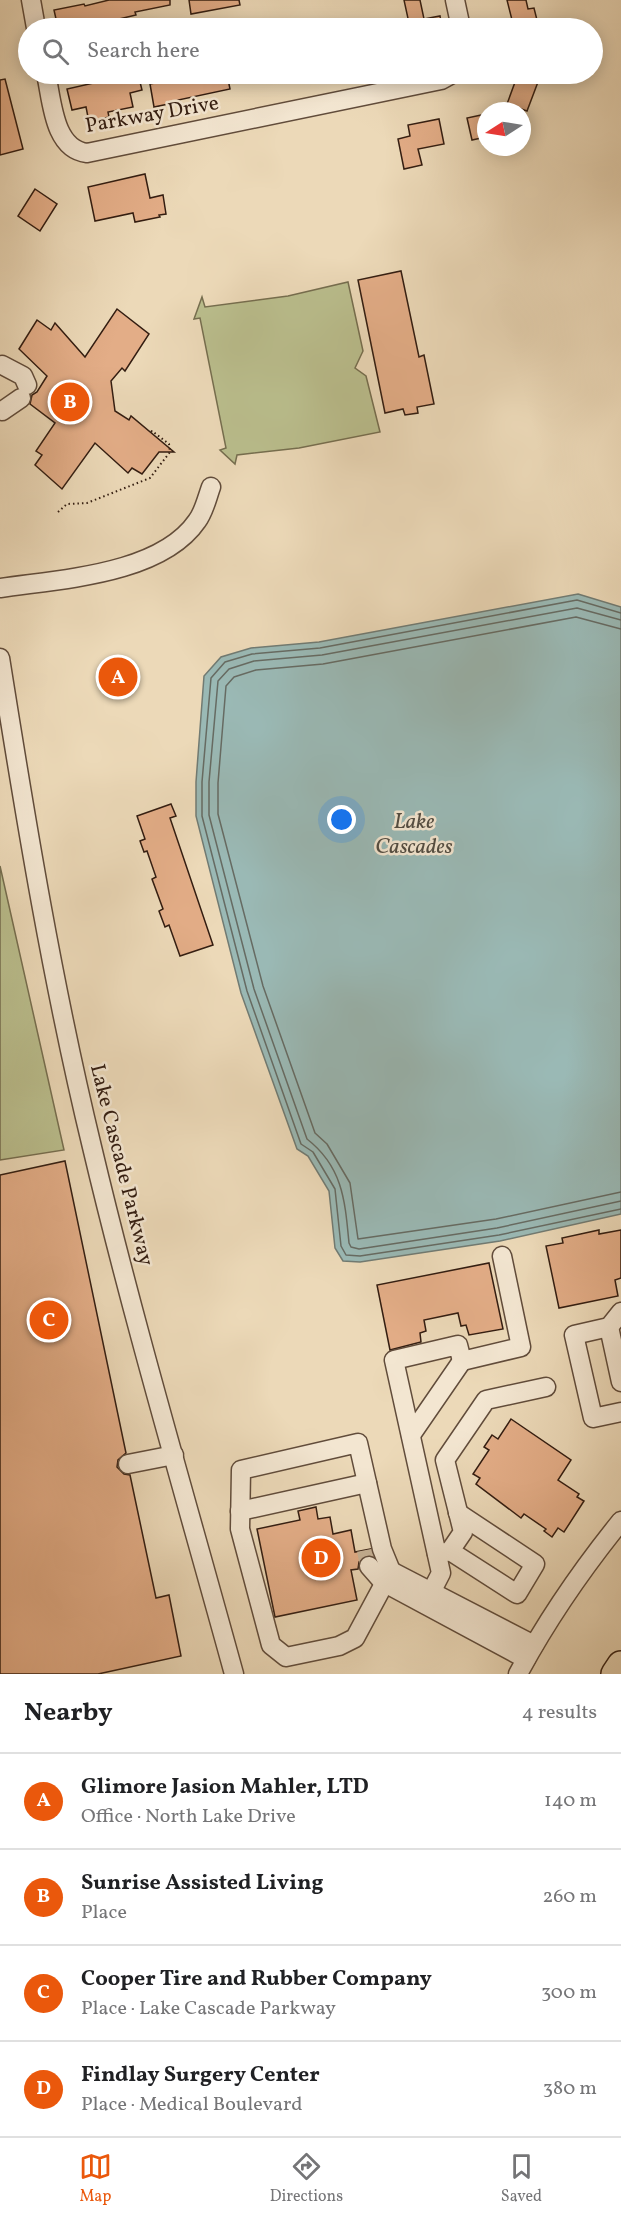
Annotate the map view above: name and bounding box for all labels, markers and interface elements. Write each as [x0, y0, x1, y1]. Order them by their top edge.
search box [18, 18, 603, 84]
icon: search [39, 35, 72, 68]
text: Search here [87, 36, 200, 67]
street label: Parkway Drive [83, 89, 221, 141]
north arrow [477, 102, 531, 156]
pin: B [50, 380, 90, 424]
pin: A [98, 654, 138, 700]
your location [327, 805, 356, 834]
water label: Lake Cascades [375, 807, 453, 863]
street label: Lake Cascade Parkway [82, 1061, 160, 1269]
pin: C [29, 1298, 68, 1342]
pin: D [302, 1536, 340, 1580]
text: Nearby [24, 1695, 113, 1731]
text: 4 results [522, 1699, 597, 1727]
text: Glimore Jasion Mahler, LTD [81, 1772, 369, 1803]
text: A [36, 1787, 51, 1815]
text: 140 m [544, 1787, 597, 1815]
text: Office · North Lake Drive [81, 1803, 296, 1831]
text: Sunrise Assisted Living [81, 1868, 323, 1899]
text: B [37, 1883, 50, 1911]
text: 260 m [542, 1883, 597, 1911]
text: Place [81, 1899, 127, 1927]
text: Cooper Tire and Rubber Company [81, 1964, 432, 1995]
text: C [37, 1979, 50, 2007]
text: 300 m [541, 1979, 597, 2007]
text: Place · Lake Cascade Parkway [81, 1995, 336, 2023]
text: Findlay Surgery Center [81, 2060, 320, 2091]
text: D [36, 2075, 51, 2103]
text: 380 m [543, 2075, 597, 2103]
text: Place · Medical Boulevard [81, 2091, 303, 2119]
tab: Map [79, 2150, 112, 2208]
tab: Directions [270, 2150, 343, 2208]
tab: Saved [501, 2150, 542, 2208]

